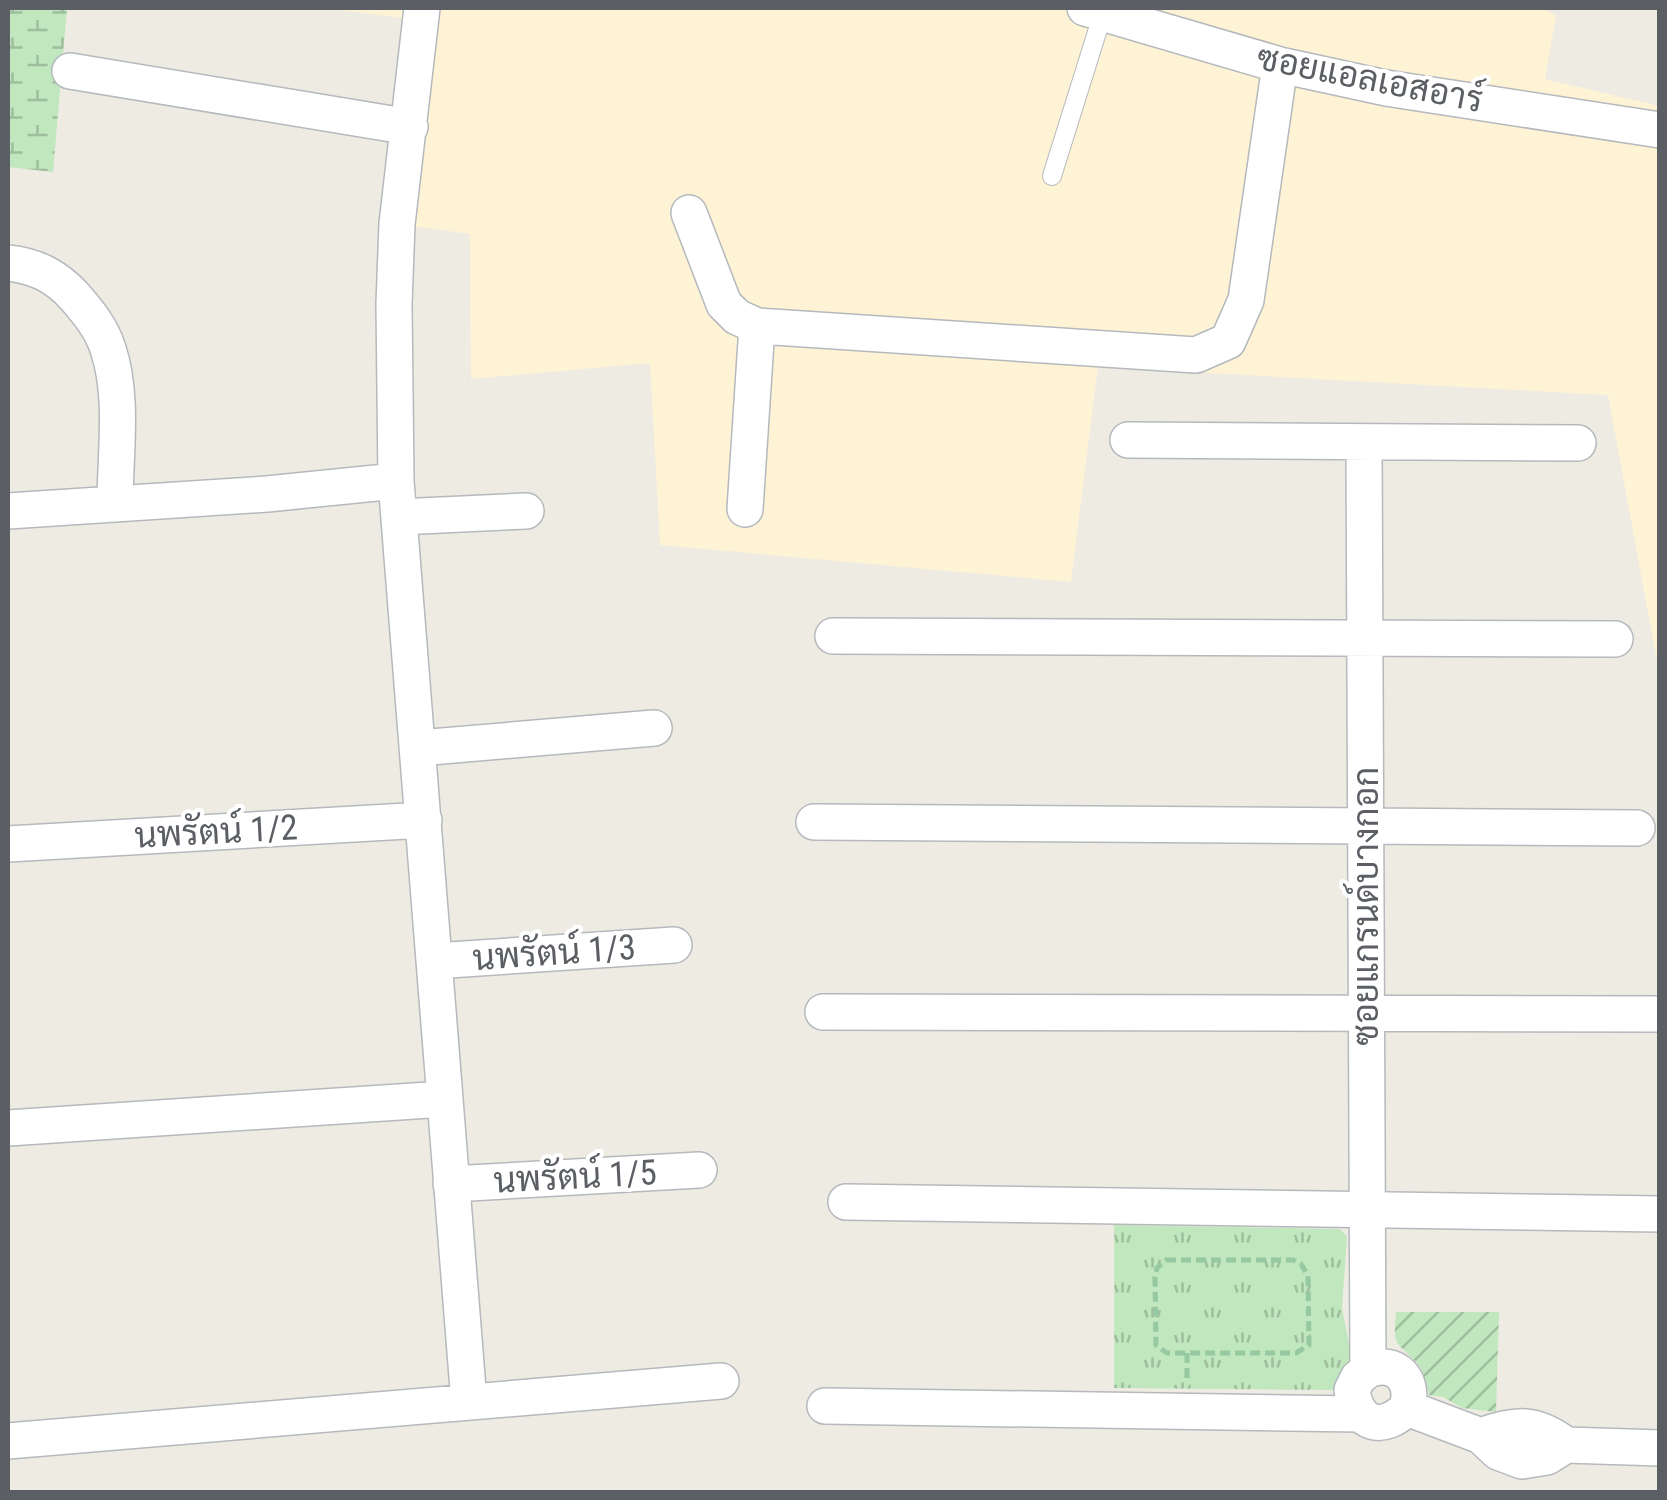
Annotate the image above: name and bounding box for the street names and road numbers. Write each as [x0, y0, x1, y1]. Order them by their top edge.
street label: ซอยแอลเอสอาร์ [1254, 34, 1487, 121]
street label: ซอยแกรนด์บางกอก [1343, 767, 1387, 1045]
street label: นพรัตน์ 1/2 [133, 804, 299, 857]
street label: นพรัตน์ 1/3 [471, 924, 637, 979]
street label: นพรัตน์ 1/5 [492, 1149, 658, 1202]

